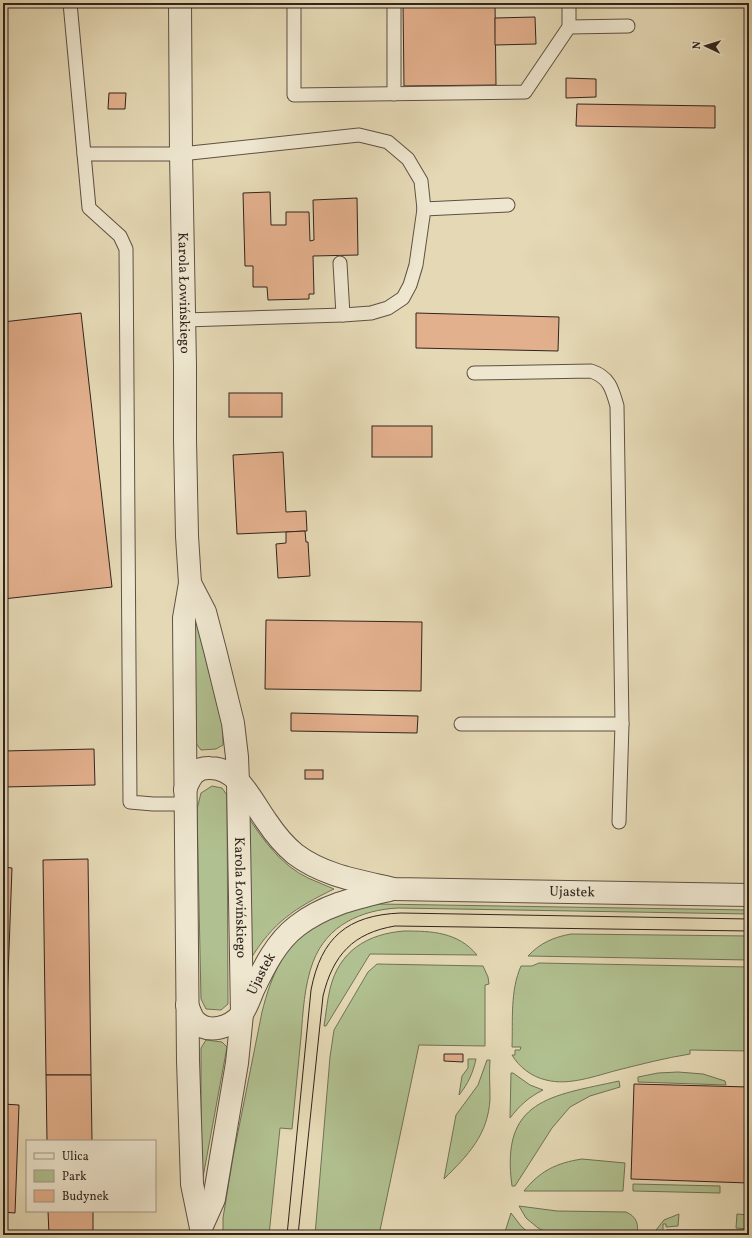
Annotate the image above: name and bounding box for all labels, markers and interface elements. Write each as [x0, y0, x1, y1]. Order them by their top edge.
north arrow [686, 26, 726, 66]
text: N [690, 41, 705, 50]
street label: Karola Łowińskiego [173, 232, 194, 354]
street label: Karola Łowińskiego [229, 837, 251, 958]
street label: Ujastek [549, 882, 595, 902]
street label: Ujastek [243, 949, 280, 998]
legend [26, 1140, 156, 1212]
text: Ulica [62, 1149, 89, 1165]
text: Park [62, 1169, 87, 1185]
text: Budynek [62, 1189, 109, 1205]

